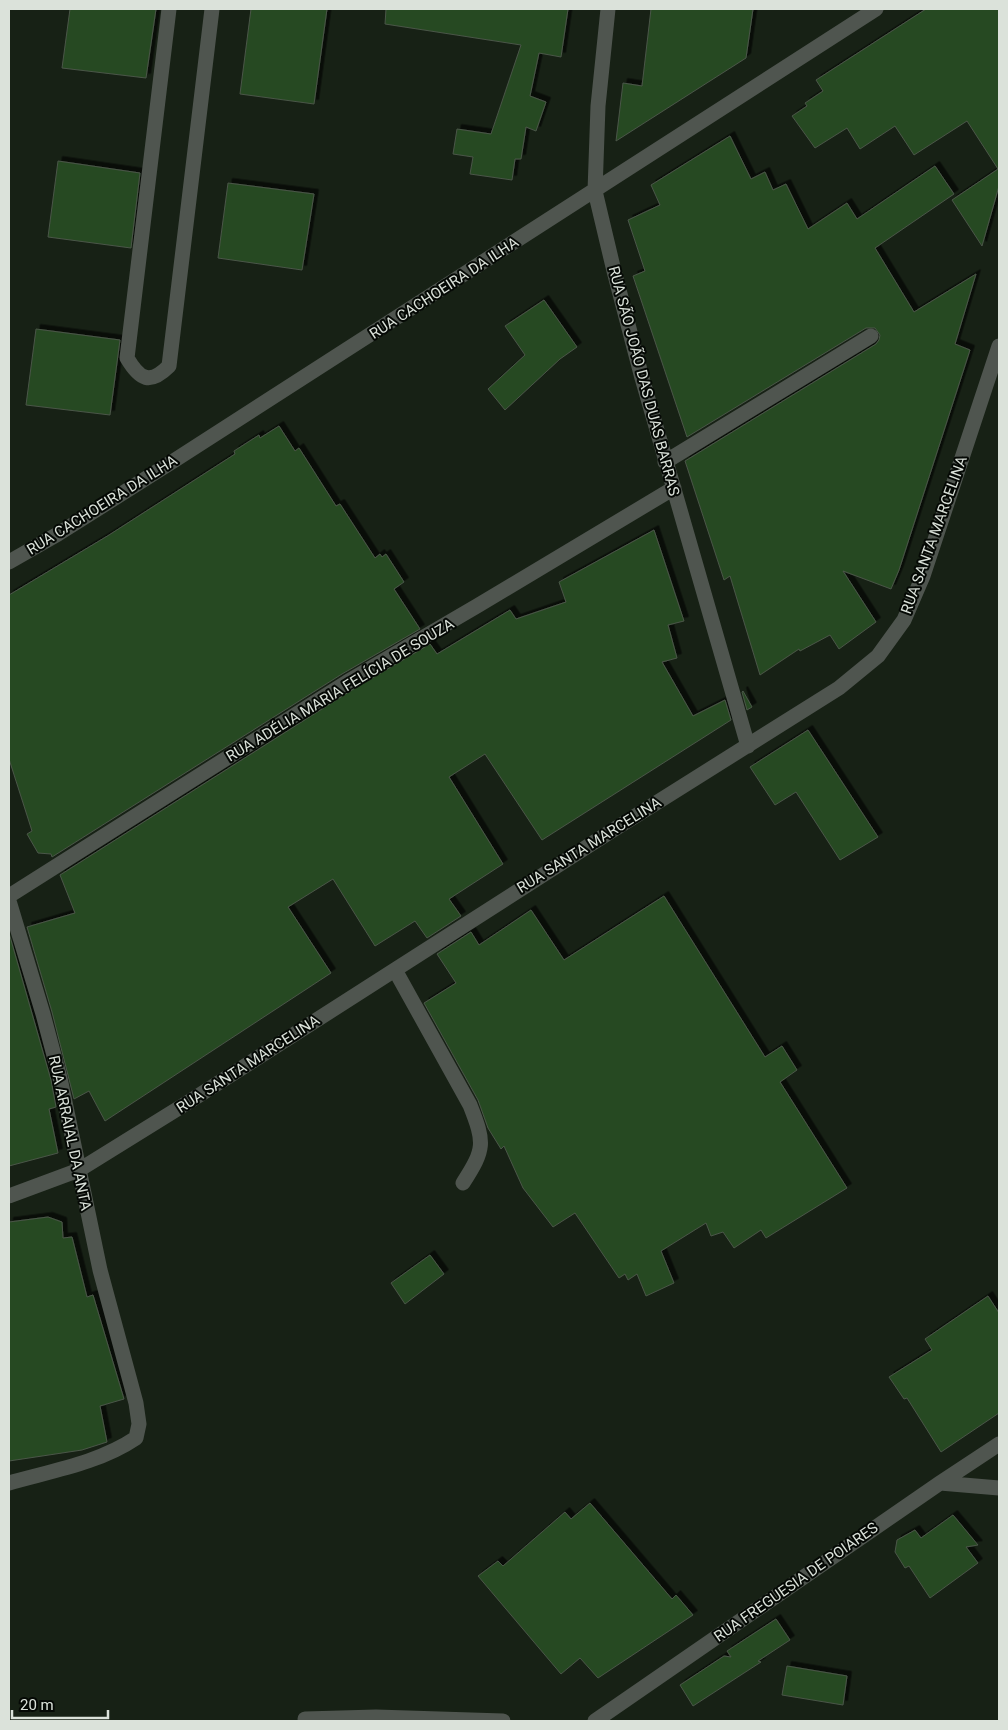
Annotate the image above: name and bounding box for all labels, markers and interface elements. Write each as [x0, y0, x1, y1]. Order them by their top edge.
street label: RUA CACHOEIRA DA ILHA [366, 233, 522, 343]
street label: RUA SÃO JOÃO DAS DUAS BARRAS [605, 264, 683, 498]
street label: RUA CACHOEIRA DA ILHA [23, 451, 181, 559]
street label: RUA SANTA MARCELINA [897, 453, 971, 616]
street label: RUA ADÉLIA MARIA FELÍCIA DE SOUZA [223, 615, 457, 765]
street label: RUA SANTA MARCELINA [514, 793, 665, 897]
street label: RUA SANTA MARCELINA [173, 1011, 323, 1117]
street label: RUA ARRAIAL DA ANTA [45, 1054, 95, 1212]
street label: RUA FREGUESIA DE POIARES [711, 1518, 882, 1646]
scale bar [12, 1688, 109, 1720]
text: 20 m [20, 1696, 54, 1714]

